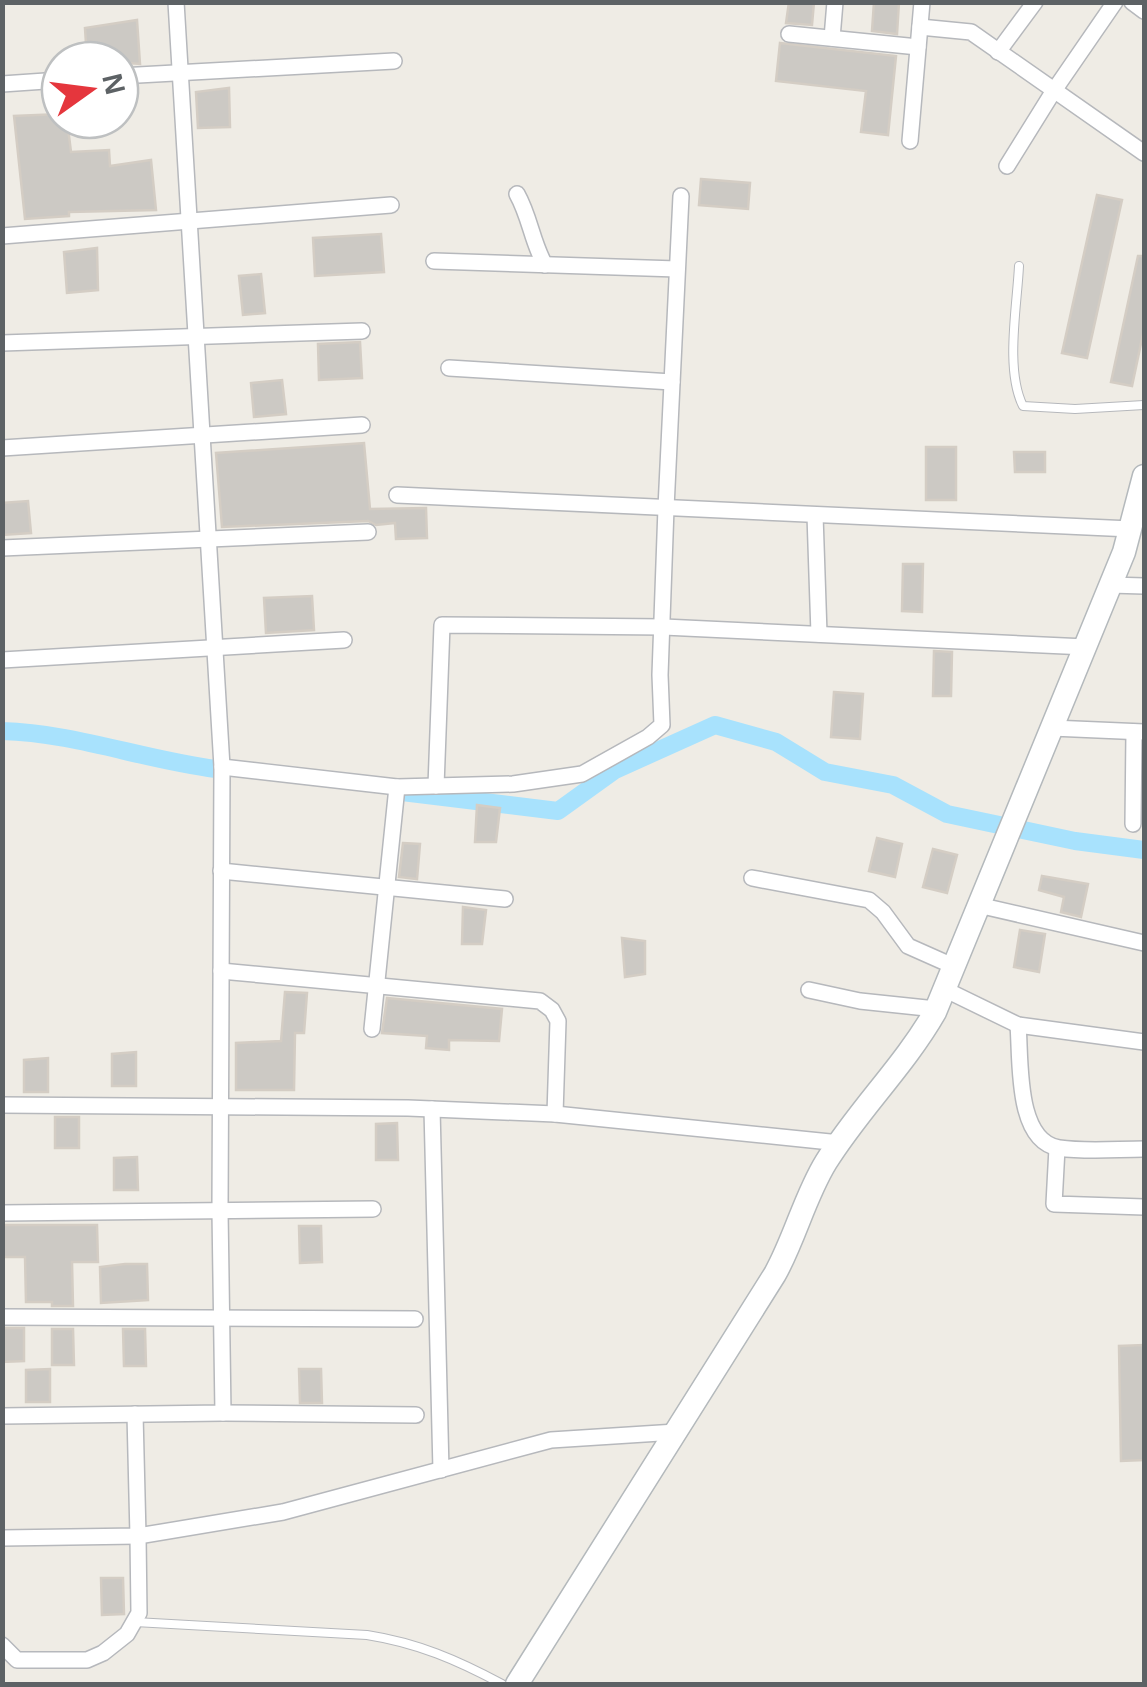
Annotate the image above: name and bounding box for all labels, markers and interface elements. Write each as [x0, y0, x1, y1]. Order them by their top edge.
north arrow [40, 40, 140, 140]
text: N [96, 71, 131, 98]

